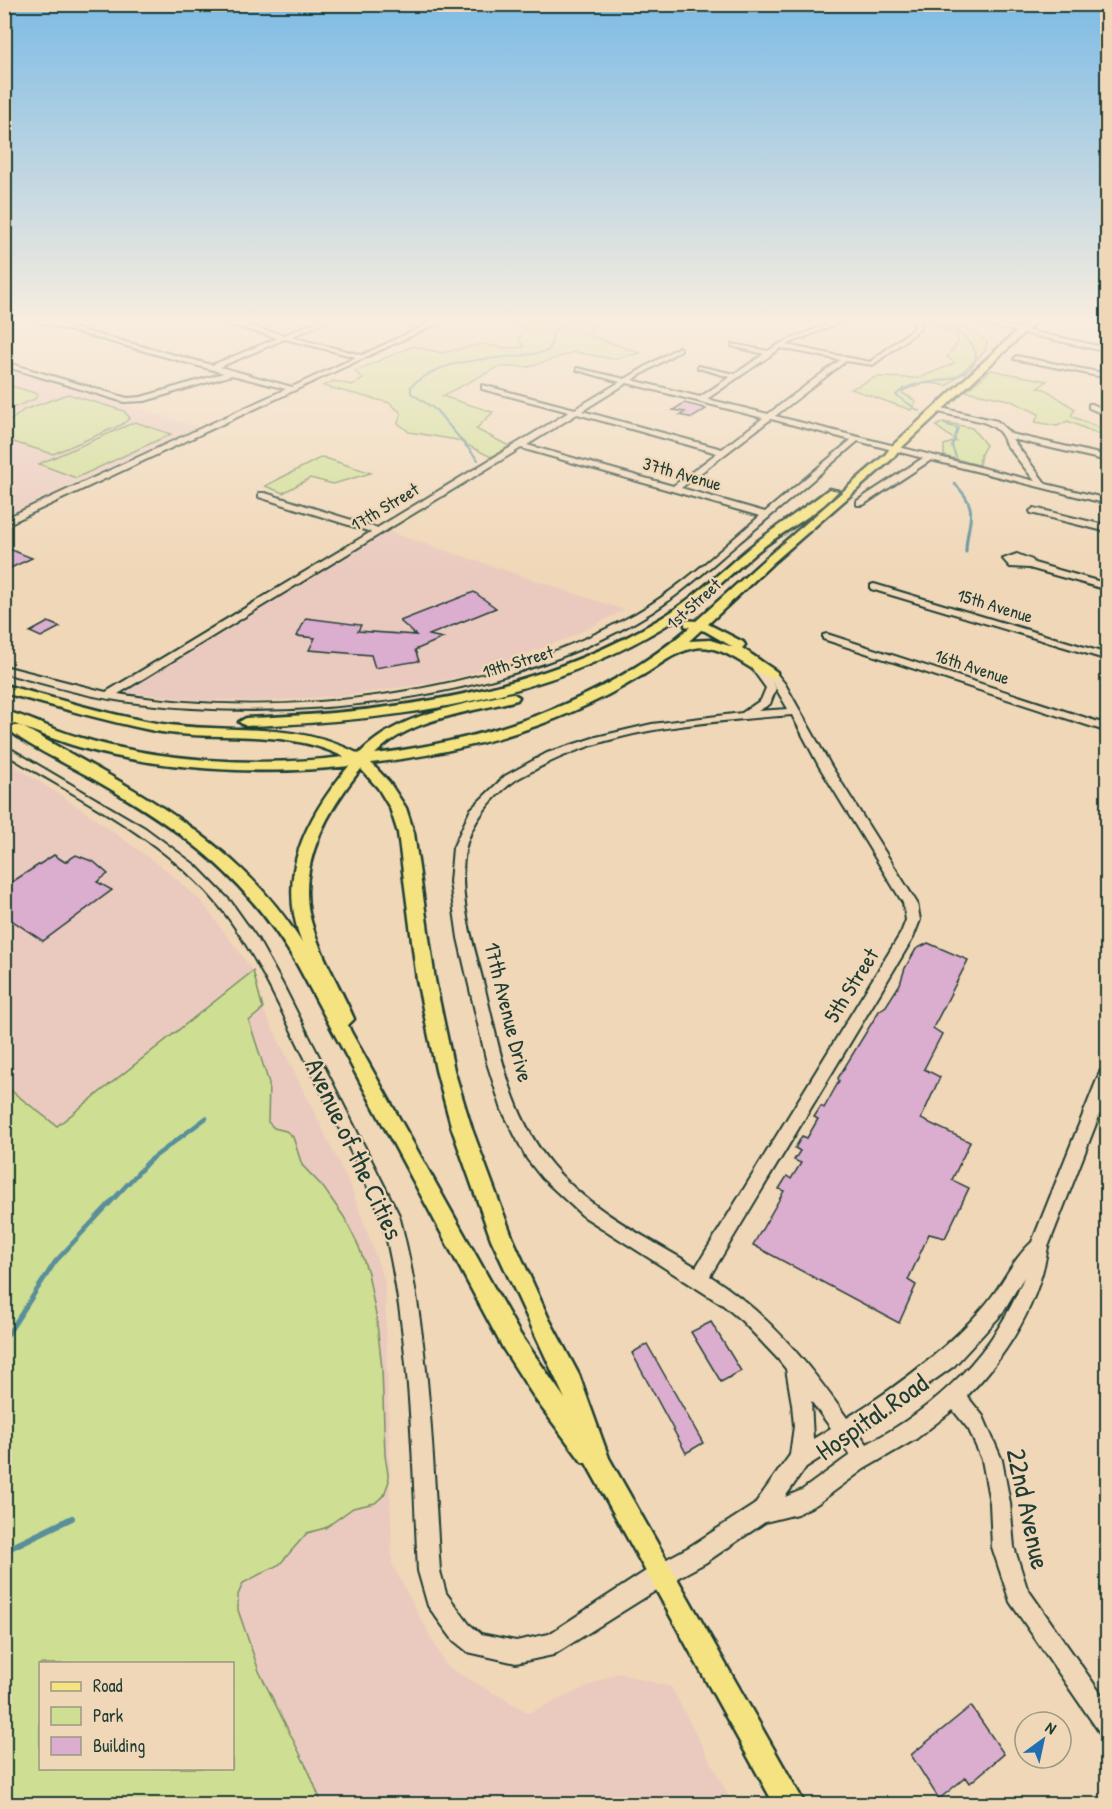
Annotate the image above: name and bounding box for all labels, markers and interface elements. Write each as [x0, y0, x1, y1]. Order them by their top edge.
street label: 37th Avenue [640, 450, 724, 497]
street label: 17th Street [346, 476, 424, 537]
street label: 1st Street [661, 572, 727, 635]
street label: 15th Avenue [954, 582, 1036, 629]
street label: 19th Street [479, 639, 557, 684]
street label: 16th Avenue [932, 643, 1013, 690]
street label: 17th Avenue Drive [477, 939, 541, 1085]
street label: 5th Street [816, 942, 886, 1028]
street label: Avenue of the Cities [297, 1052, 413, 1245]
street label: Hospital Road [808, 1364, 935, 1469]
street label: 22nd Avenue [999, 1445, 1059, 1573]
legend [39, 1662, 234, 1770]
text: Road [93, 1673, 123, 1698]
text: Park [93, 1703, 124, 1728]
north arrow [1013, 1710, 1073, 1770]
text: N [1042, 1716, 1061, 1739]
text: Building [93, 1733, 145, 1758]

